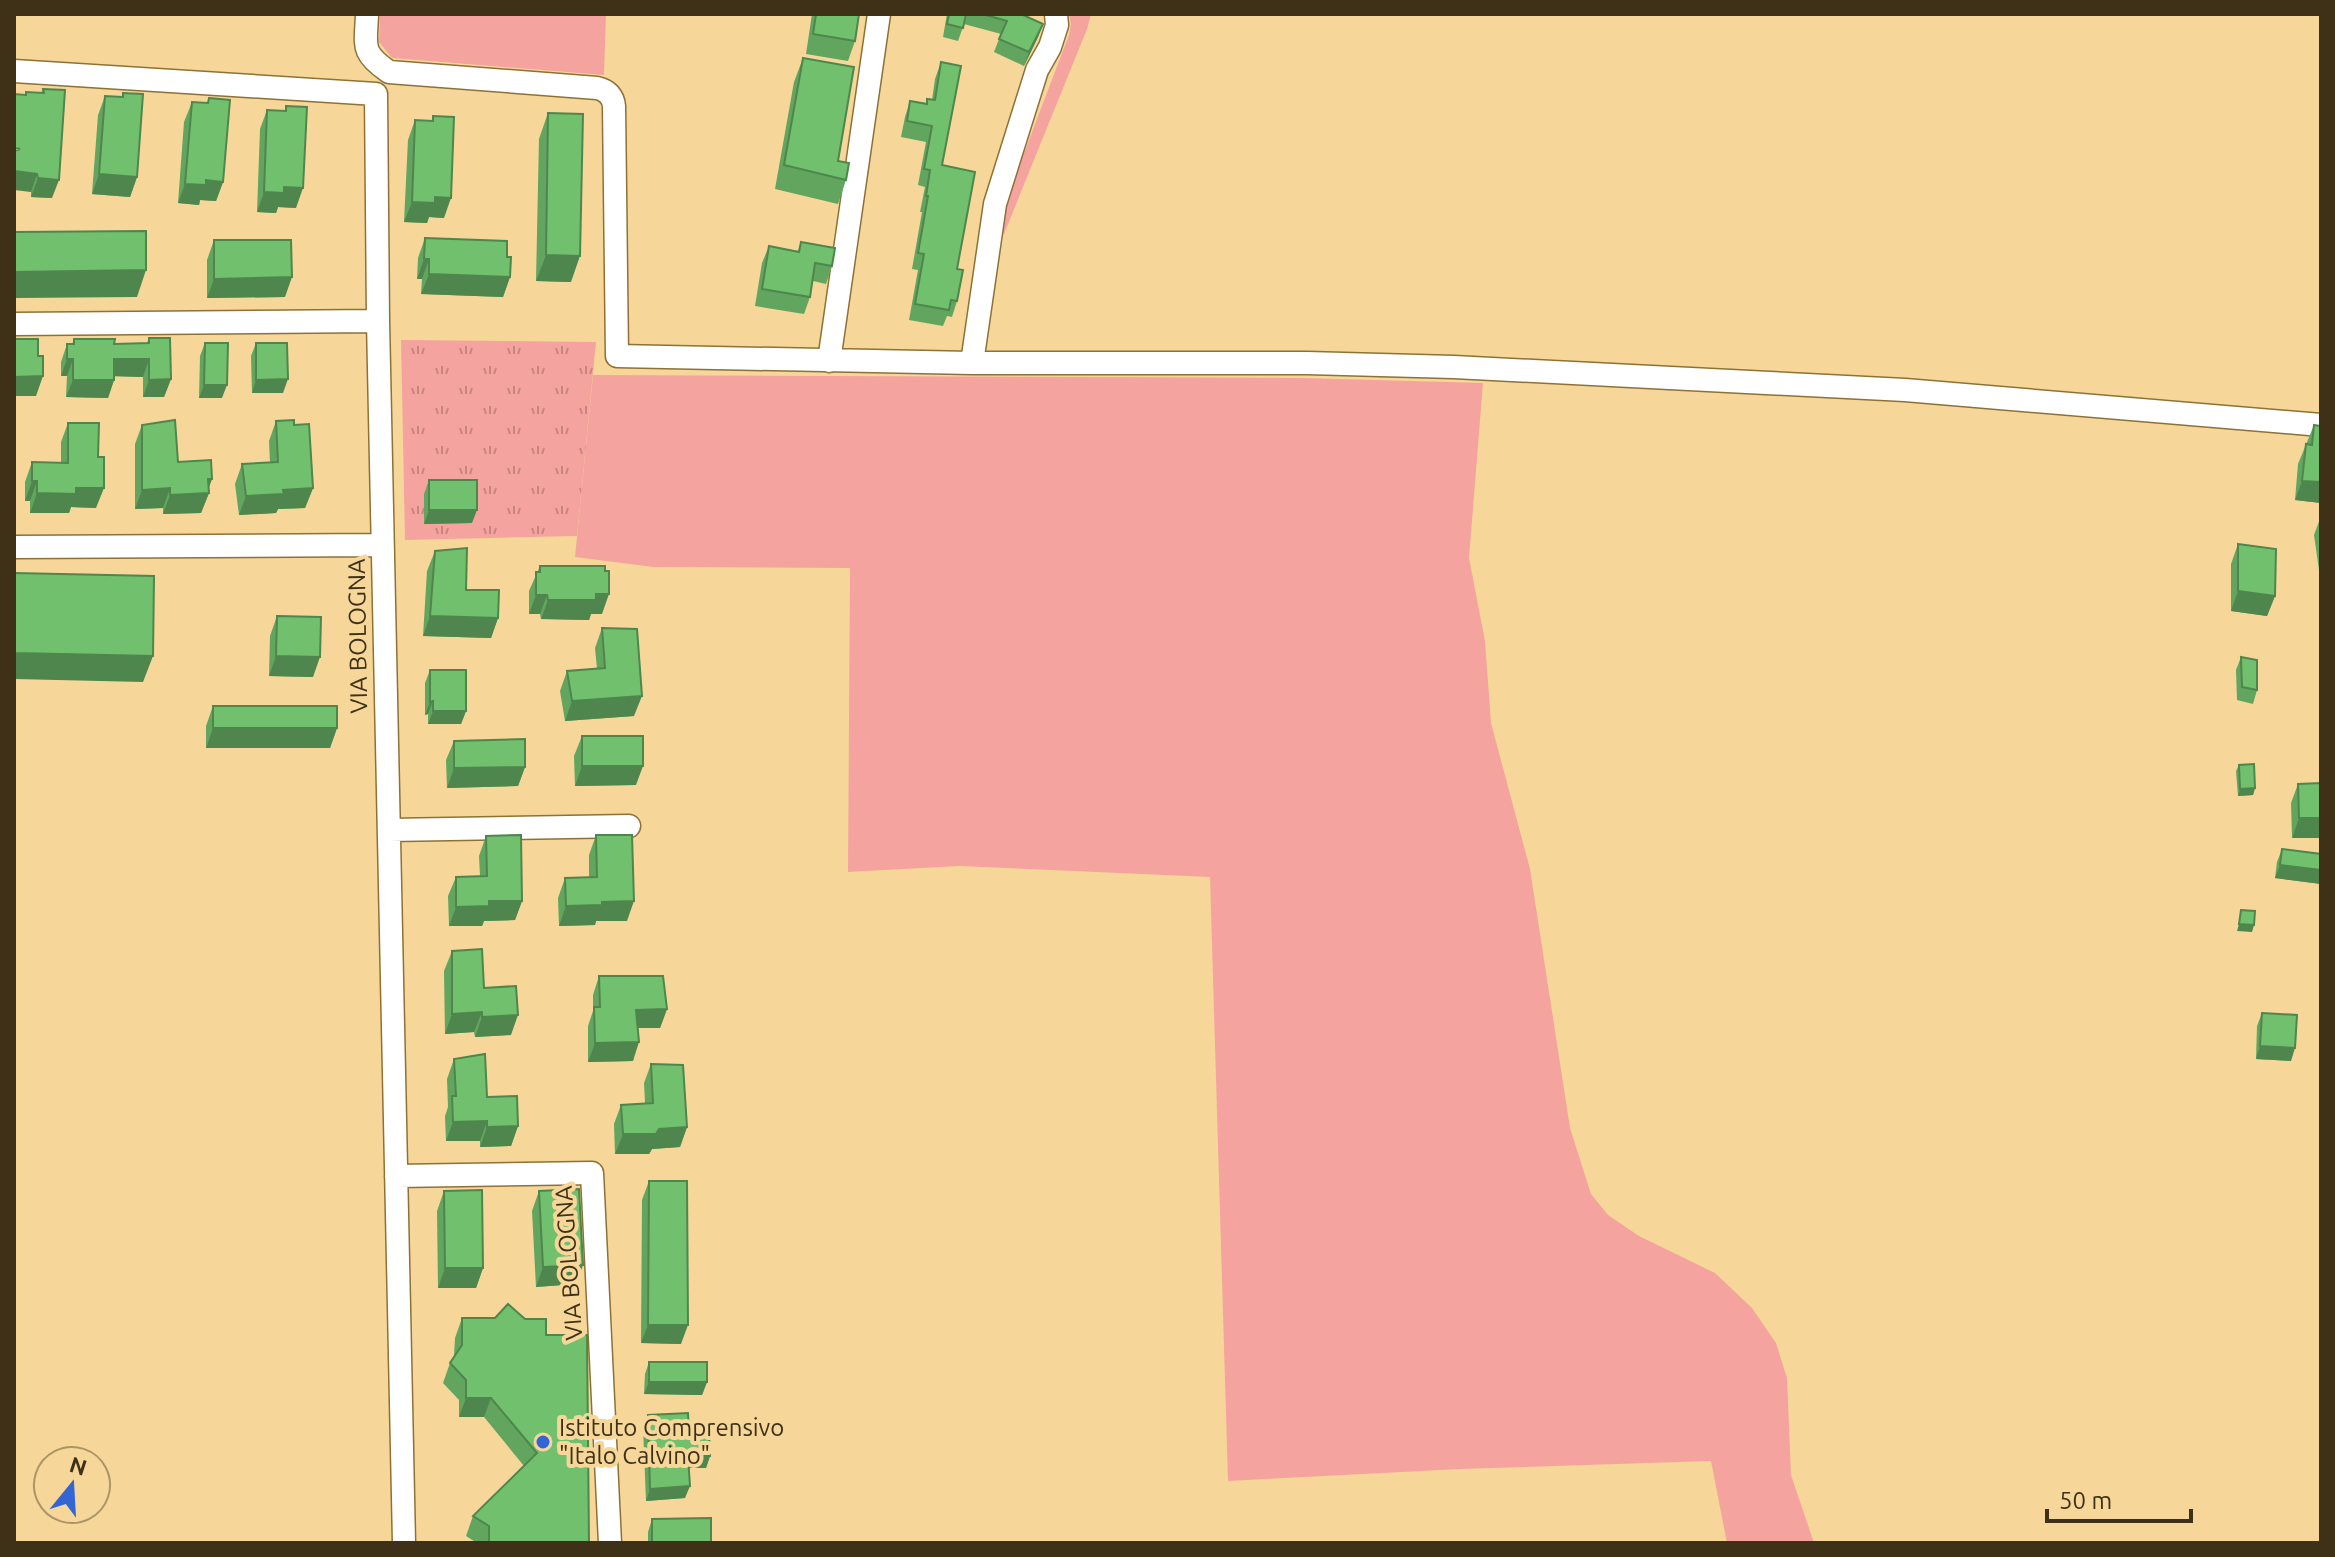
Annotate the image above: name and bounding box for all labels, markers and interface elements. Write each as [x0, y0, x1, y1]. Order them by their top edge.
street label: VIA BOLOGNA [343, 558, 372, 714]
street label: VIA BOLOGNA [550, 1184, 587, 1341]
place label: Istituto Comprensivo "Italo Calvino" [559, 1414, 784, 1469]
marker: Istituto Comprensivo "Italo Calvino" [534, 1433, 552, 1451]
north arrow [32, 1445, 112, 1525]
text: N [67, 1451, 90, 1480]
scale bar [2047, 1473, 2191, 1523]
text: 50 m [2059, 1487, 2112, 1514]

